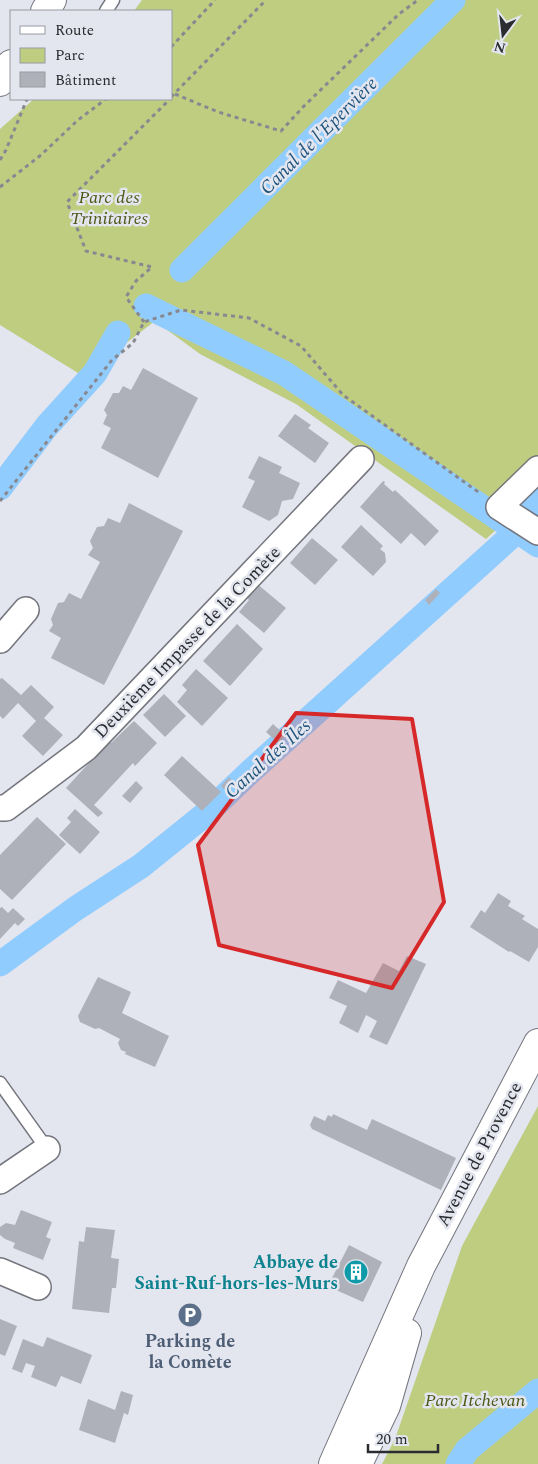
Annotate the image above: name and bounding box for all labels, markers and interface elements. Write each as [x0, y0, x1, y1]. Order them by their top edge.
legend [10, 10, 172, 100]
north arrow [478, 10, 528, 60]
text: Route [55, 19, 94, 42]
text: N [492, 35, 508, 59]
text: Parc [55, 44, 85, 67]
text: Bâtiment [55, 69, 116, 92]
water label: Canal de l'Epervière [253, 70, 385, 202]
park label: Parc des Trinitaires [70, 184, 148, 232]
street label: Deuxième Impasse de la Comète [88, 540, 287, 745]
water label: Canal des Îles [218, 712, 318, 806]
street label: Avenue de Provence [430, 1077, 529, 1231]
place label: Abbaye de Saint-Ruf-hors-les-Murs [135, 1249, 338, 1297]
building icon: Abbaye de Saint-Ruf-hors-les-Murs [343, 1259, 369, 1285]
parking icon: Parking de la Comète [177, 1302, 203, 1328]
place label: Parking de la Comète [145, 1328, 235, 1376]
park label: Parc Itchevan [425, 1387, 526, 1414]
scale bar [368, 1422, 438, 1454]
text: 20 m [376, 1428, 408, 1451]

